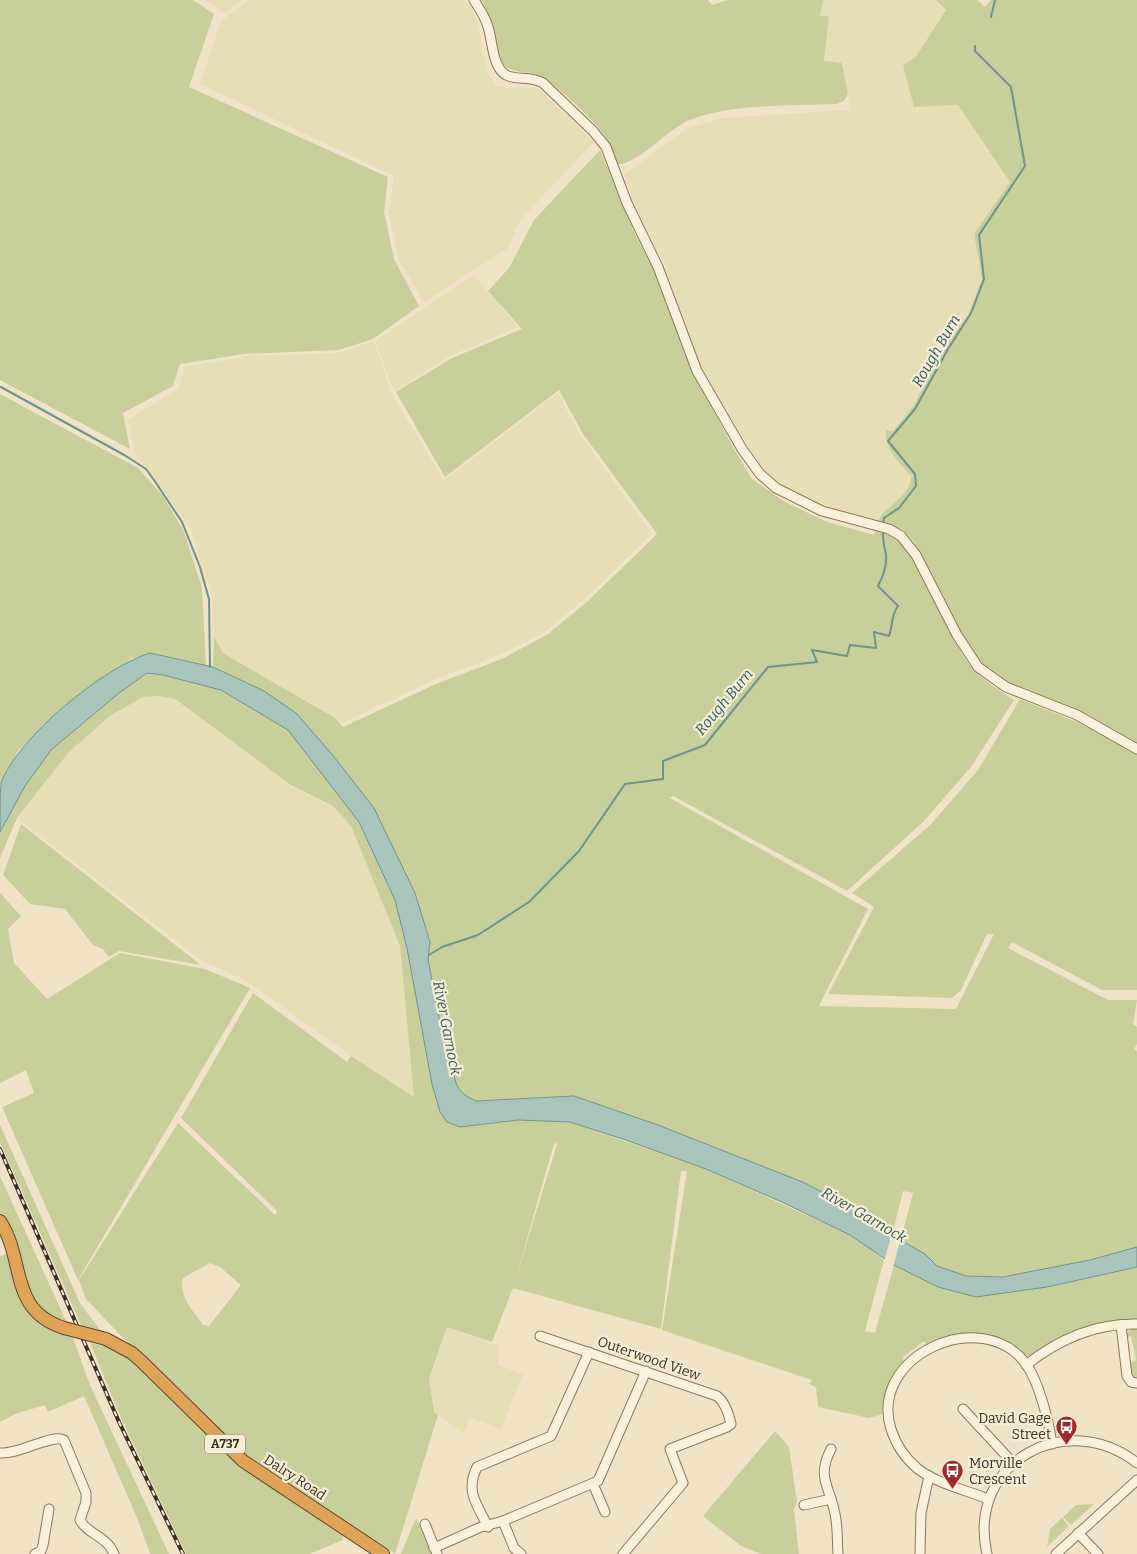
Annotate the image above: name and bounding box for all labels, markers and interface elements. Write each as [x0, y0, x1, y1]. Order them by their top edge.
water label: Rough Burn [908, 312, 964, 390]
water label: Rough Burn [691, 665, 757, 739]
water label: River Garnock [429, 979, 465, 1077]
water label: River Garnock [818, 1183, 911, 1247]
street label: Outerwood View [595, 1333, 703, 1384]
place label: David Gage Street [978, 1410, 1051, 1443]
bus stop icon: David Gage Street [1055, 1414, 1079, 1445]
road number: A737 [205, 1435, 245, 1454]
street label: Dalry Road [260, 1451, 329, 1504]
place label: Morville Crescent [969, 1455, 1026, 1488]
bus stop icon: Morville Crescent [941, 1459, 965, 1490]

